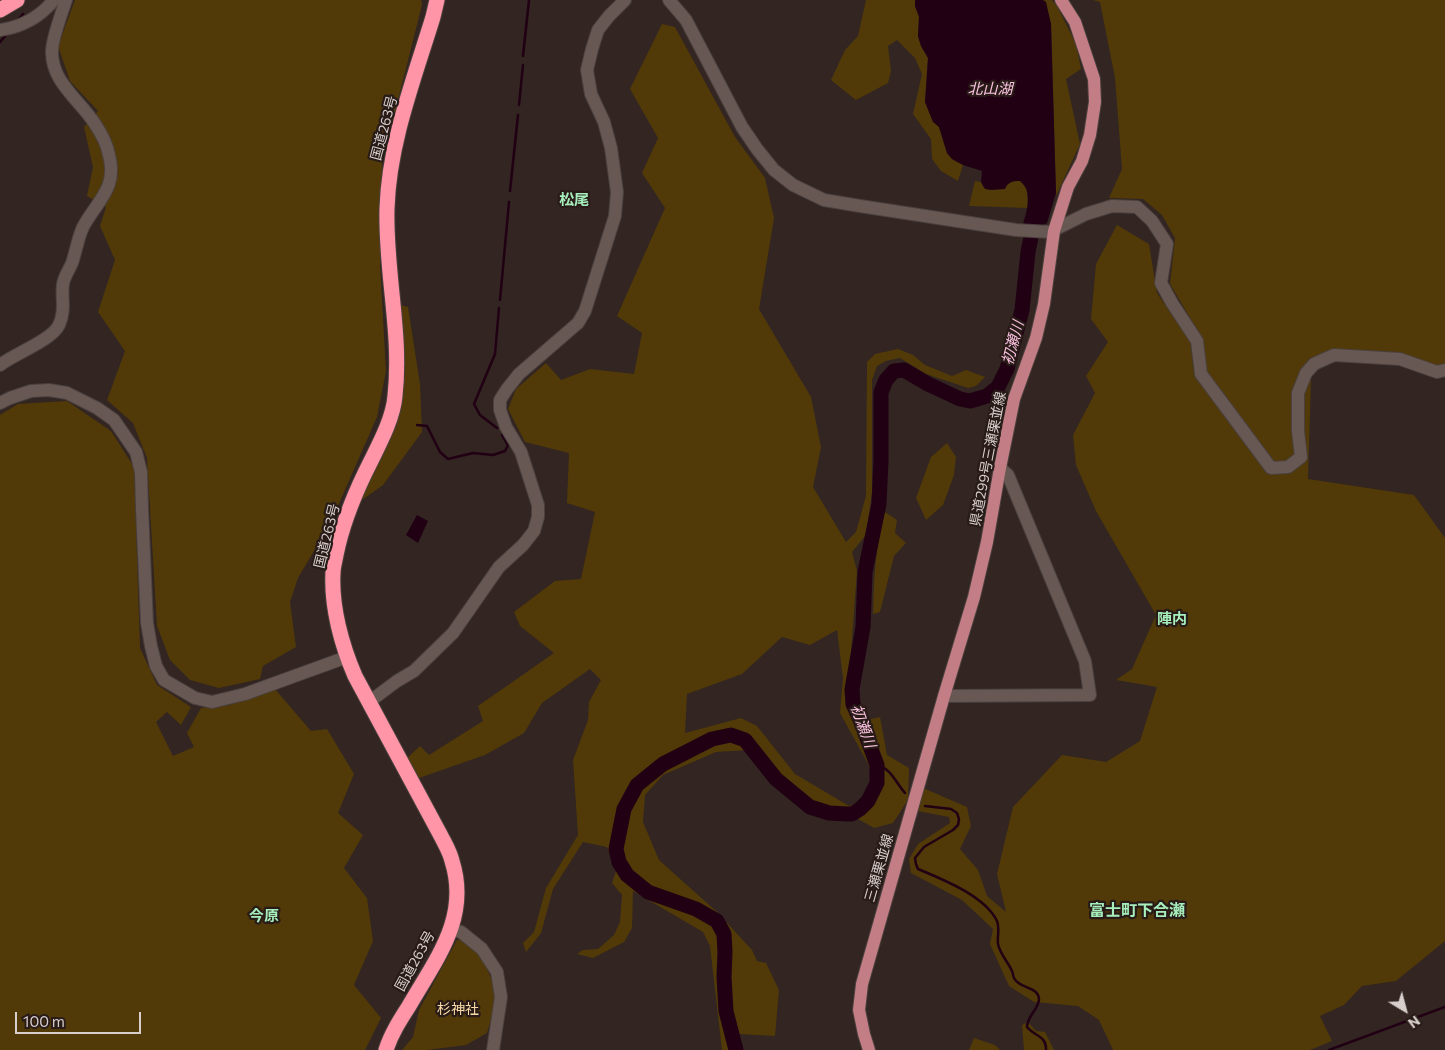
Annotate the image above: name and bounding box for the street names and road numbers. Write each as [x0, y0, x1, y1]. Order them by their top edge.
street label: 国道263号 [367, 94, 401, 162]
street label: 県道299号三瀬栗並線 [967, 390, 1009, 528]
street label: 国道263号 [311, 502, 343, 570]
street label: 三瀬栗並線 [861, 832, 897, 904]
street label: 国道263号 [392, 928, 438, 994]

